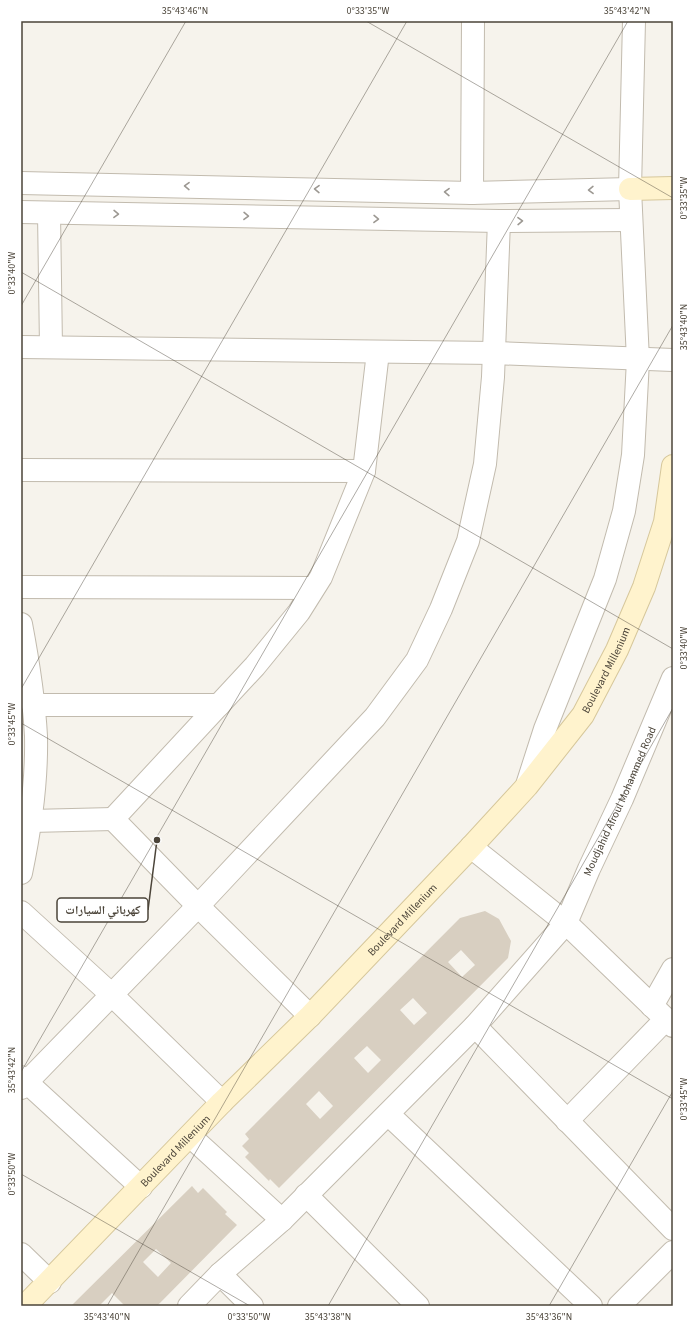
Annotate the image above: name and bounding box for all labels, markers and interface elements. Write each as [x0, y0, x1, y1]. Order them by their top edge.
text: 35°43'46"N [162, 4, 208, 18]
text: 0°33'35"W [347, 4, 390, 18]
text: 35°43'42"N [604, 4, 650, 18]
text: 0°33'35"W [677, 176, 691, 219]
one-way arrow [184, 182, 190, 190]
one-way arrow [314, 185, 320, 193]
one-way arrow [588, 186, 594, 194]
one-way arrow [444, 188, 450, 196]
one-way arrow [113, 210, 119, 218]
one-way arrow [243, 212, 249, 221]
one-way arrow [373, 215, 379, 223]
one-way arrow [517, 217, 523, 225]
text: 0°33'40"W [5, 251, 19, 294]
text: 35°43'40"N [677, 304, 691, 350]
street label: Boulevard Millenium [578, 624, 634, 716]
text: 0°33'40"W [677, 626, 691, 669]
text: 0°33'45"W [5, 702, 19, 745]
street label: Moudjahid Afroul Mohammed Road [579, 724, 659, 878]
street label: Boulevard Millenium [364, 880, 440, 959]
callout: كهربائي السيارات [57, 898, 148, 922]
text: كهربائي السيارات [65, 902, 141, 920]
text: 35°43'42"N [5, 1047, 19, 1093]
text: 0°33'45"W [677, 1077, 691, 1120]
street label: Boulevard Millenium [137, 1111, 213, 1190]
text: 0°33'50"W [5, 1152, 19, 1195]
text: 35°43'40"N [84, 1310, 130, 1324]
text: 0°33'50"W [228, 1310, 271, 1324]
text: 35°43'38"N [305, 1310, 351, 1324]
text: 35°43'36"N [526, 1310, 572, 1324]

